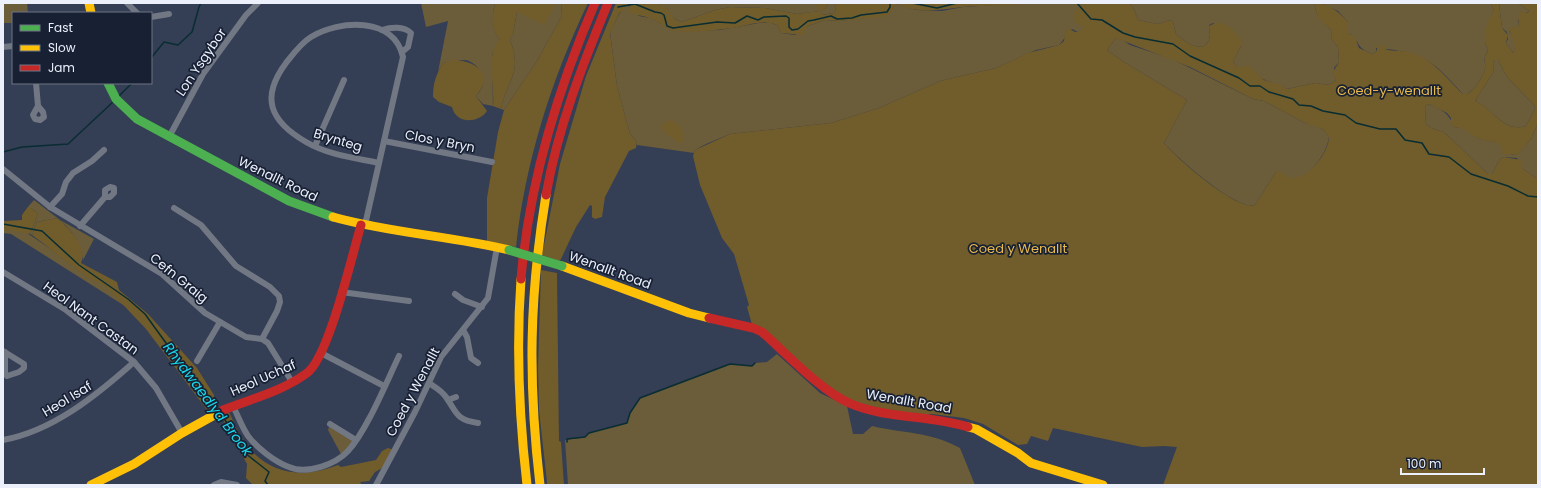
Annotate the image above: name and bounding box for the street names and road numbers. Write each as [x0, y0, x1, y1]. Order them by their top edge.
street label: Lon Ysgybor [171, 24, 231, 100]
street label: Brynteg [311, 124, 365, 156]
street label: Clos y Bryn [403, 125, 477, 157]
street label: Wenallt Road [235, 152, 321, 206]
street label: Wenallt Road [566, 246, 654, 294]
street label: Cefn Graig [146, 249, 212, 307]
street label: Heol Nant Castan [39, 277, 143, 359]
street label: Coed y Wenallt [382, 344, 445, 440]
street label: Heol Uchaf [227, 355, 299, 401]
street label: Heol Isaf [38, 377, 96, 421]
street label: Wenallt Road [865, 384, 953, 418]

